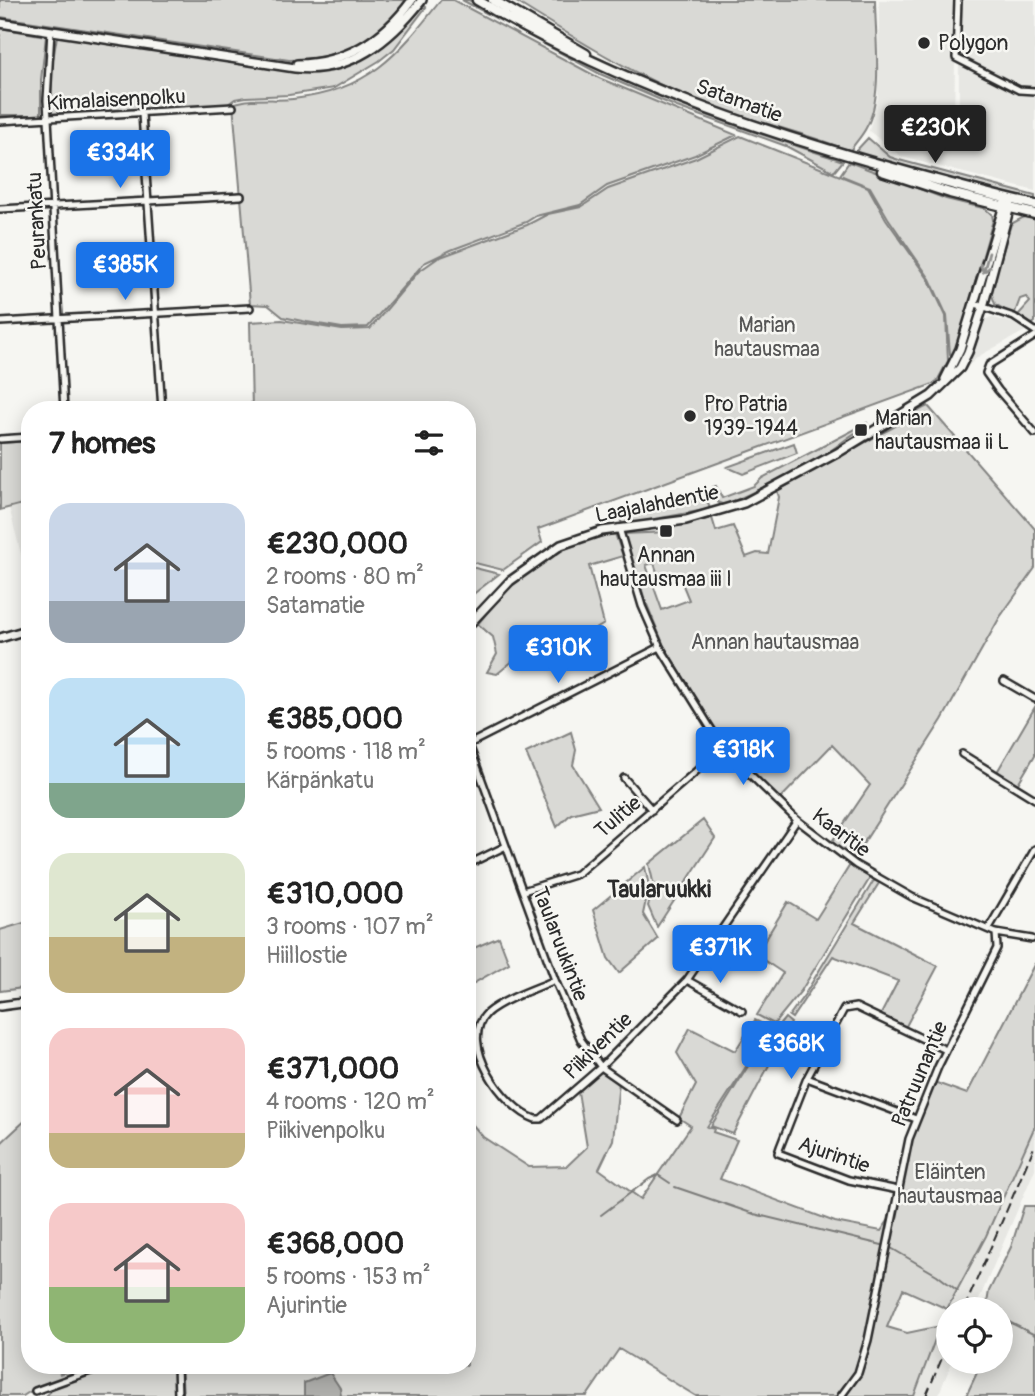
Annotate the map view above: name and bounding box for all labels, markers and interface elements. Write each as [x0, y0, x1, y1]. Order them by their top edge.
place label: Polygon [938, 30, 1008, 57]
marker: Polygon [916, 35, 932, 51]
street label: Satamatie [692, 73, 786, 129]
street label: Kimalaisenpolku [46, 83, 186, 117]
pin: €230K [886, 106, 984, 165]
text: €230K [900, 113, 970, 142]
pin: €334K [71, 130, 169, 190]
text: €334K [86, 138, 154, 167]
street label: Peurankatu [21, 171, 53, 271]
pin: €385K [76, 243, 174, 302]
text: €385K [92, 250, 158, 279]
one-way arrow [979, 251, 992, 274]
park label: Marian hautausmaa [714, 312, 820, 363]
place label: Pro Patria 1939-1944 [704, 391, 798, 442]
place label: Marian hautausmaa ii L [875, 405, 1009, 456]
marker: Pro Patria 1939-1944 [682, 408, 698, 424]
marker: Marian hautausmaa ii L [853, 422, 869, 438]
icon: filters [410, 424, 448, 462]
text: 7 homes [49, 425, 156, 462]
street label: Laajalahdentie [593, 479, 722, 529]
marker: Annan hautausmaa iii I [658, 523, 674, 539]
text: €230,000 [266, 525, 408, 562]
icon: home [105, 531, 189, 615]
place label: Annan hautausmaa iii I [600, 542, 732, 593]
text: 2 rooms · 80 m² [266, 562, 424, 591]
text: Satamatie [266, 591, 365, 620]
pin: €310K [509, 626, 607, 685]
park label: Annan hautausmaa [691, 629, 859, 656]
text: €310K [525, 633, 591, 662]
text: €385,000 [266, 700, 403, 737]
icon: home [105, 706, 189, 790]
pin: €318K [694, 728, 792, 787]
text: €318K [712, 735, 774, 764]
text: 5 rooms · 118 m² [266, 737, 426, 766]
text: Kärpänkatu [266, 766, 374, 795]
street label: Tulitie [589, 789, 647, 844]
street label: Kaaritie [807, 802, 876, 864]
text: €310,000 [266, 875, 404, 912]
district label: Taularuukki [606, 875, 711, 904]
icon: home [105, 881, 189, 965]
street label: Taularuukintie [526, 883, 594, 1006]
text: 3 rooms · 107 m² [266, 912, 434, 941]
pin: €371K [671, 926, 769, 985]
text: €371K [688, 933, 752, 962]
text: Hiillostie [266, 941, 347, 970]
street label: Piikiventie [558, 1006, 639, 1086]
street label: Patruunantie [886, 1016, 955, 1131]
pin: €368K [742, 1021, 840, 1081]
text: €368K [758, 1029, 824, 1058]
text: €371,000 [266, 1050, 399, 1087]
icon: home [105, 1056, 189, 1140]
text: 4 rooms · 120 m² [266, 1087, 435, 1116]
text: Piikivenpolku [266, 1116, 385, 1145]
street label: Ajurintie [795, 1130, 874, 1180]
park label: Eläinten hautausmaa [897, 1159, 1003, 1210]
text: €368,000 [266, 1225, 404, 1262]
icon: home [105, 1231, 189, 1315]
text: 5 rooms · 153 m² [266, 1262, 431, 1291]
text: Ajurintie [266, 1291, 347, 1320]
map controls [936, 1297, 1013, 1374]
button: locate [936, 1297, 1013, 1374]

